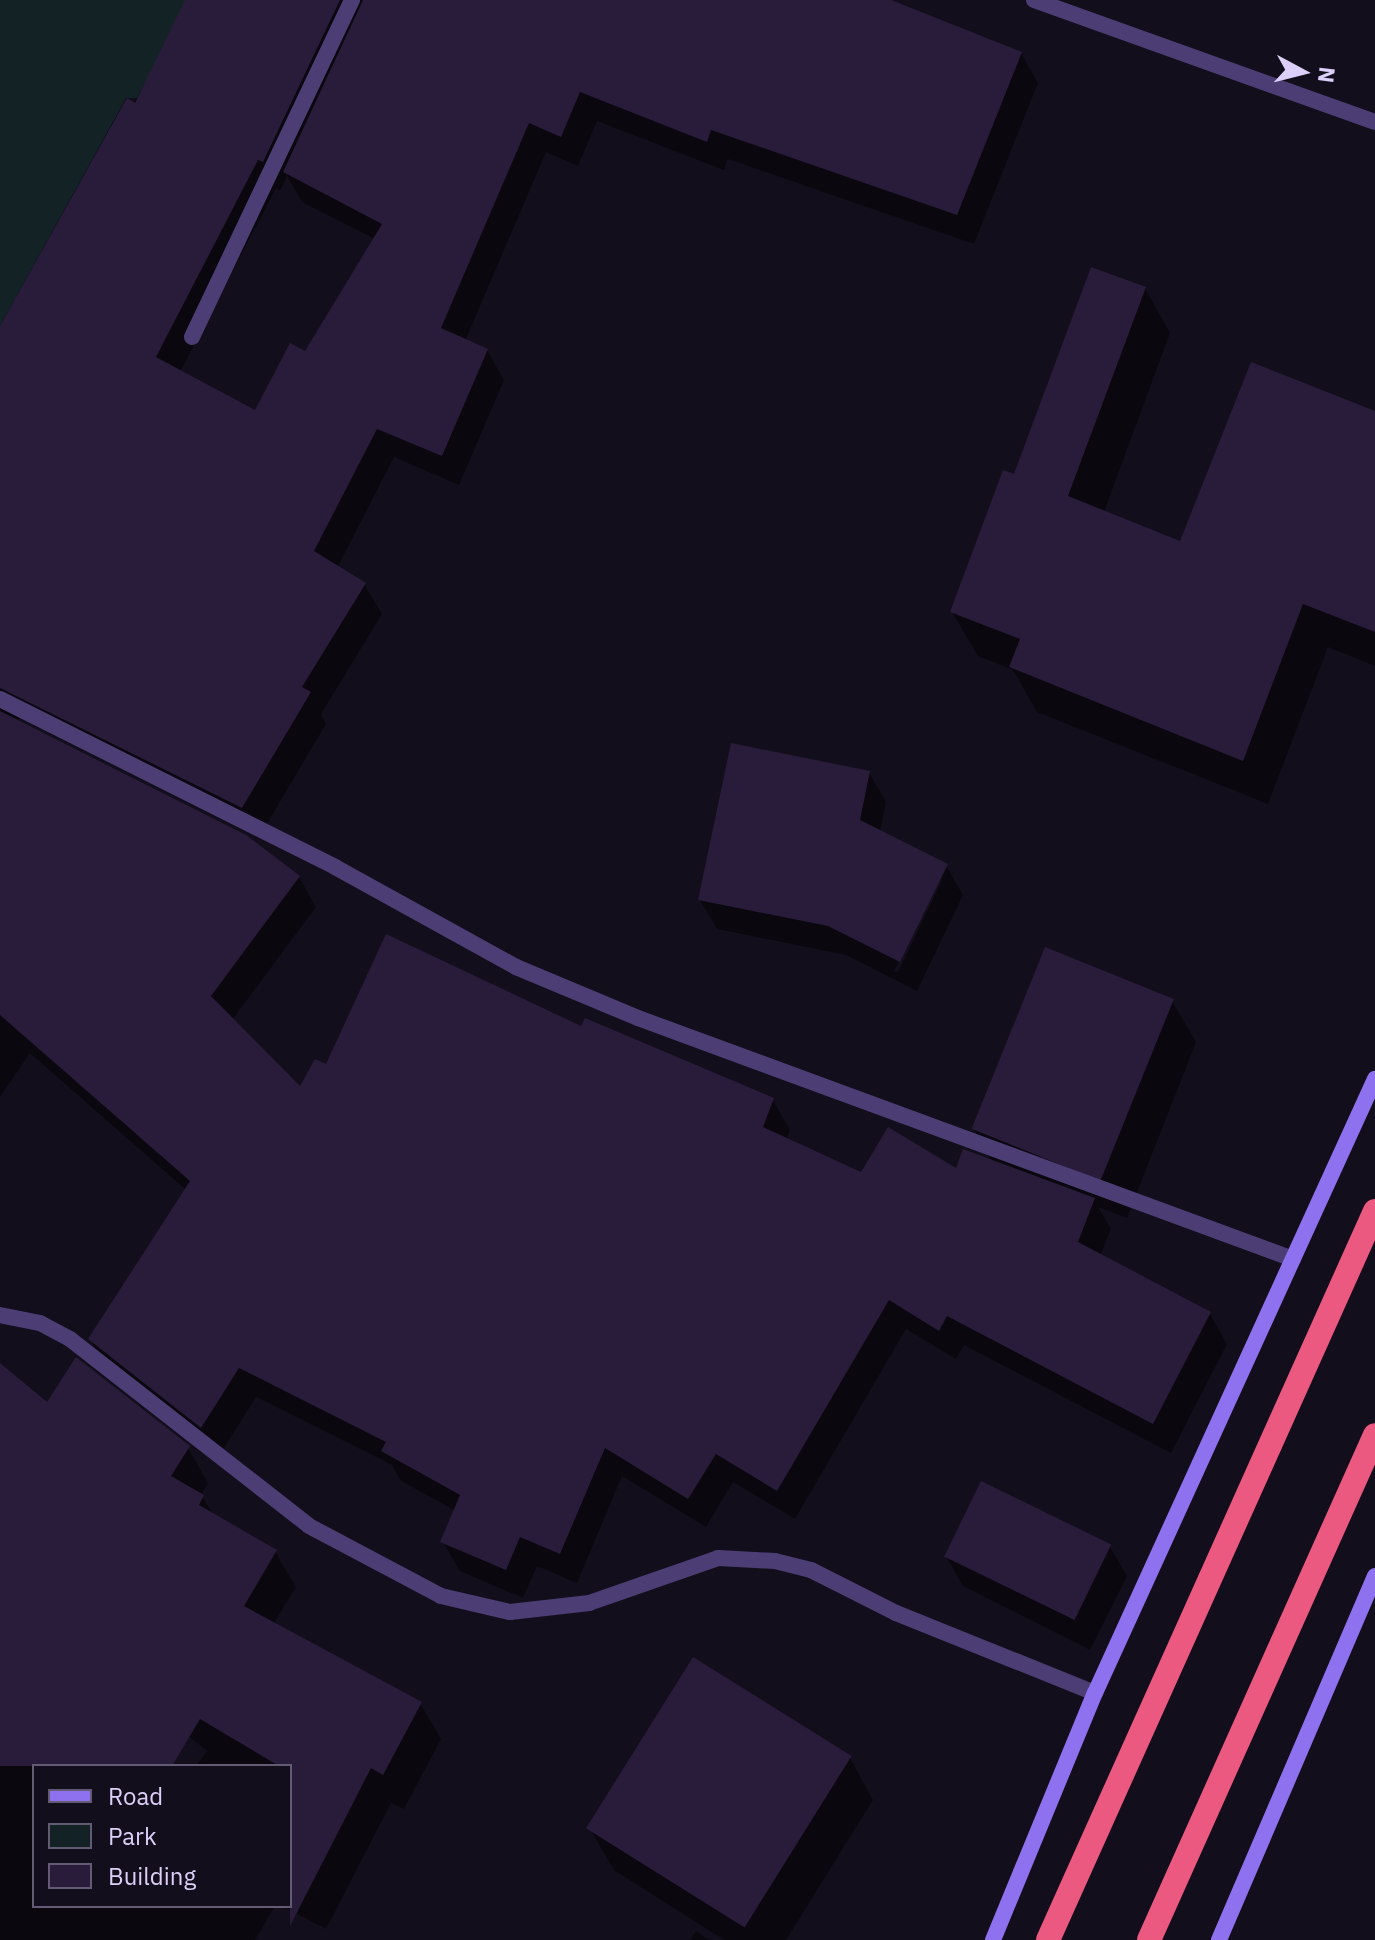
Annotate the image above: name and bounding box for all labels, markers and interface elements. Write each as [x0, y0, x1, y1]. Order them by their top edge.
north arrow [1263, 32, 1343, 112]
text: N [1312, 65, 1343, 85]
legend [32, 1764, 292, 1908]
text: Road [108, 1780, 163, 1812]
text: Park [108, 1820, 157, 1852]
text: Building [108, 1860, 196, 1892]

